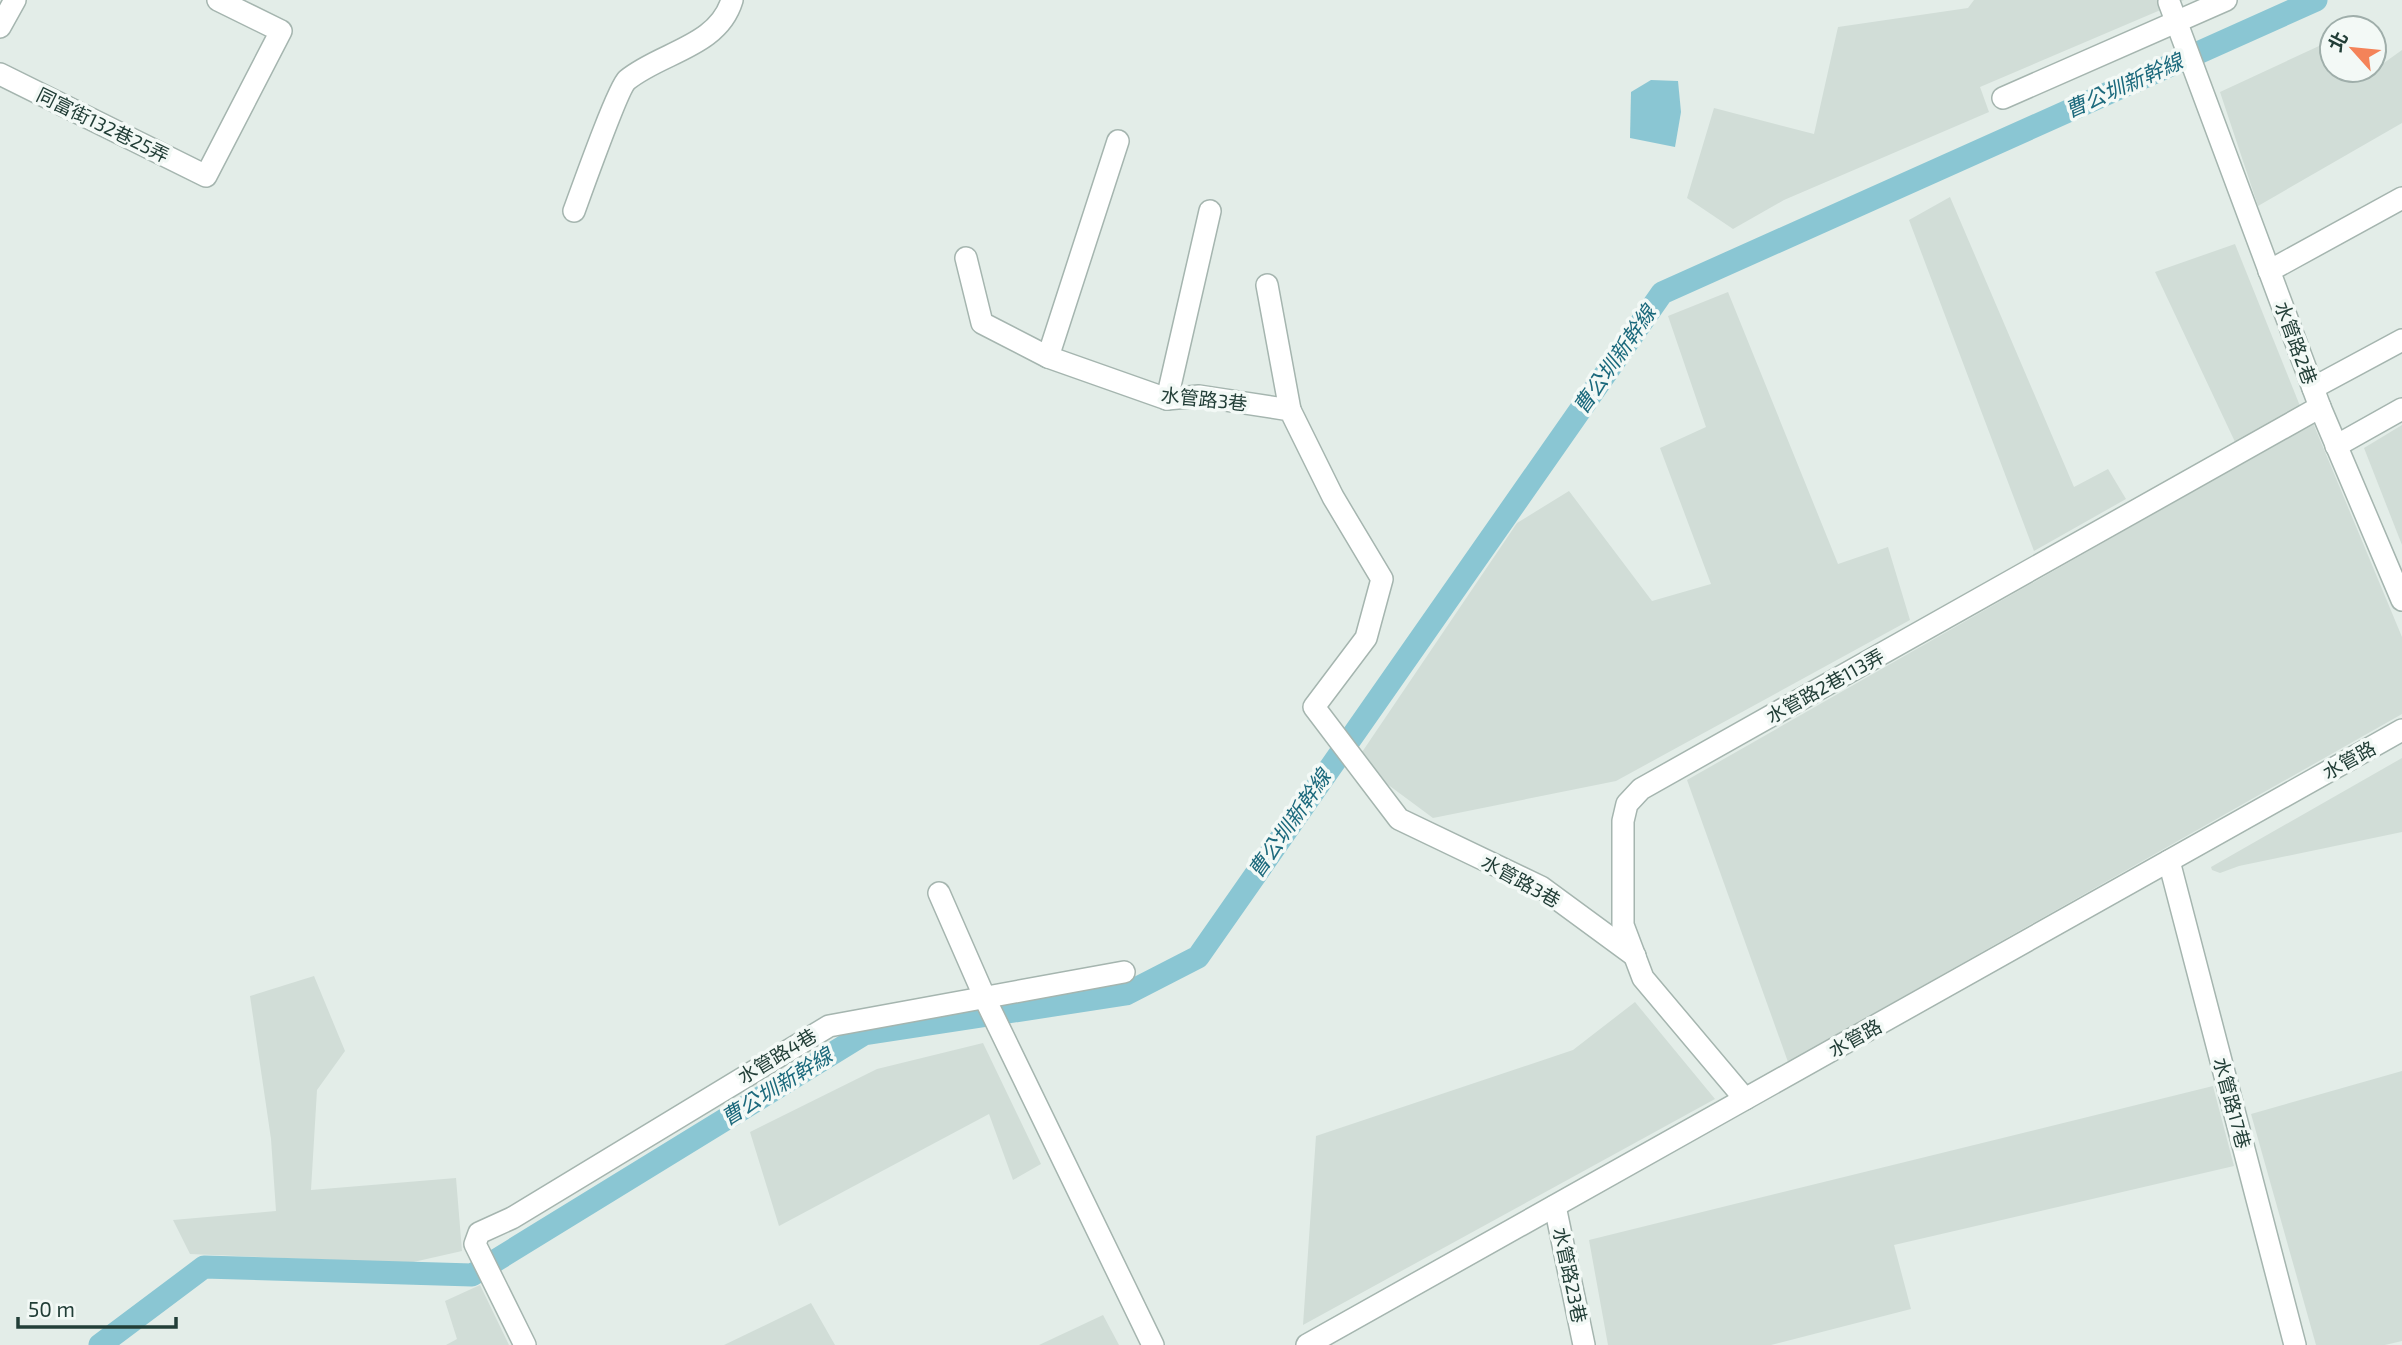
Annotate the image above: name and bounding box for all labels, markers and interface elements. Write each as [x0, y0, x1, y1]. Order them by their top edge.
north arrow [2318, 14, 2388, 84]
text: 北 [2323, 27, 2352, 55]
water label: 曹公圳新幹線 [2061, 47, 2188, 122]
street label: 同富街132巷25弄 [33, 83, 173, 167]
street label: 水管路2巷 [2271, 298, 2322, 387]
water label: 曹公圳新幹線 [1567, 299, 1661, 418]
street label: 水管路3巷 [1160, 383, 1248, 414]
street label: 水管路2巷113弄 [1762, 644, 1888, 727]
street label: 水管路 [2318, 736, 2379, 783]
water label: 曹公圳新幹線 [1242, 763, 1336, 882]
street label: 水管路3巷 [1478, 850, 1565, 912]
street label: 水管路 [1824, 1014, 1885, 1061]
street label: 水管路4巷 [733, 1023, 820, 1088]
water label: 曹公圳新幹線 [716, 1041, 838, 1130]
street label: 水管路17巷 [2209, 1055, 2256, 1151]
street label: 水管路23巷 [1549, 1225, 1592, 1325]
scale bar [18, 1286, 175, 1330]
text: 50 m [28, 1296, 75, 1321]

